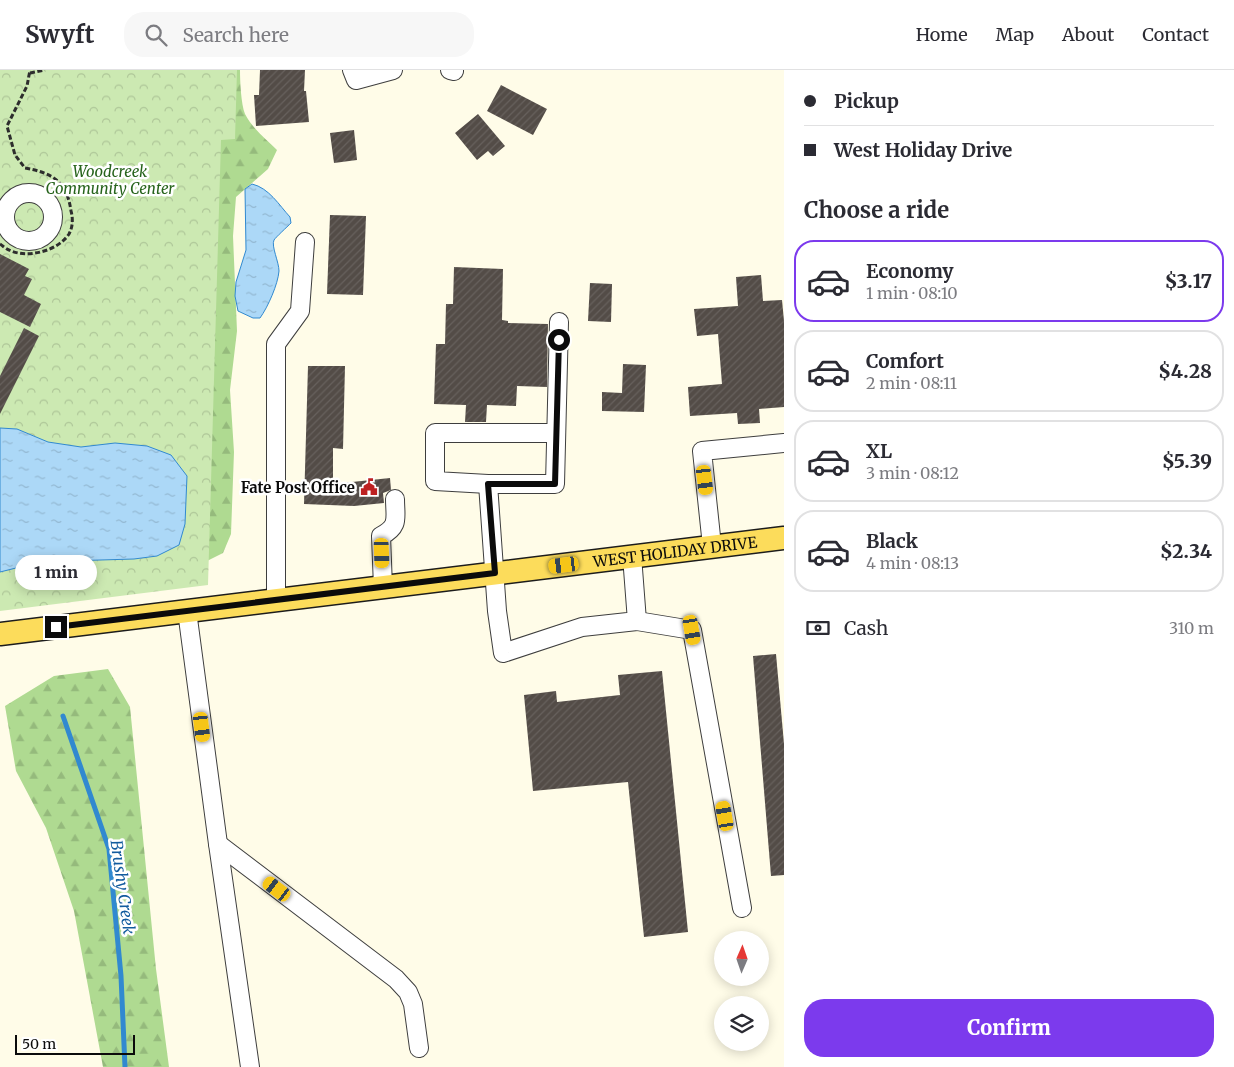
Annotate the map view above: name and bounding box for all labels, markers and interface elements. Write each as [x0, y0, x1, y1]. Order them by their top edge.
search box [124, 12, 474, 57]
text: Swyft [25, 19, 94, 50]
icon: search [142, 21, 170, 49]
text: Search here [182, 23, 289, 47]
text: Home [916, 23, 968, 46]
text: Map [996, 23, 1034, 46]
text: About [1062, 23, 1114, 46]
text: Contact [1142, 23, 1209, 46]
text: Pickup [834, 89, 899, 113]
text: West Holiday Drive [834, 138, 1012, 162]
park label: Woodcreek Community Center [46, 162, 175, 198]
text: Choose a ride [804, 196, 949, 224]
icon: car [806, 259, 851, 304]
text: Economy [866, 259, 954, 283]
text: $3.17 [1165, 269, 1212, 293]
text: 1 min · 08:10 [866, 283, 958, 303]
route start [548, 329, 570, 351]
icon: car [806, 349, 851, 394]
text: Comfort [866, 349, 944, 373]
text: $4.28 [1158, 359, 1212, 383]
text: 2 min · 08:11 [866, 373, 957, 393]
icon: car [806, 439, 851, 484]
text: XL [866, 439, 892, 463]
text: $5.39 [1162, 449, 1212, 473]
text: 3 min · 08:12 [866, 463, 959, 483]
car [695, 464, 714, 496]
public building icon: Fate Post Office [359, 477, 379, 497]
place label: Fate Post Office [241, 478, 355, 497]
icon: car [806, 529, 851, 574]
text: Black [866, 529, 918, 553]
street label: WEST HOLIDAY DRIVE [591, 532, 759, 571]
car [373, 538, 390, 568]
text: $2.34 [1160, 539, 1212, 563]
text: 4 min · 08:13 [866, 553, 959, 573]
callout: 1 min [15, 554, 97, 590]
car [548, 556, 579, 574]
text: 1 min [34, 562, 78, 582]
car [682, 614, 701, 646]
icon: cash [804, 614, 832, 642]
route end [45, 616, 67, 638]
text: Cash [844, 616, 888, 640]
text: 310 m [1169, 618, 1214, 638]
car [192, 711, 211, 743]
car [715, 800, 734, 832]
water label: Brushy Creek [106, 839, 140, 936]
car [260, 874, 293, 904]
north arrow [714, 931, 769, 986]
map controls [714, 931, 769, 1051]
button: layers [714, 996, 769, 1051]
button: Confirm [804, 999, 1214, 1057]
scale bar [15, 1032, 135, 1055]
text: 50 m [22, 1035, 56, 1053]

